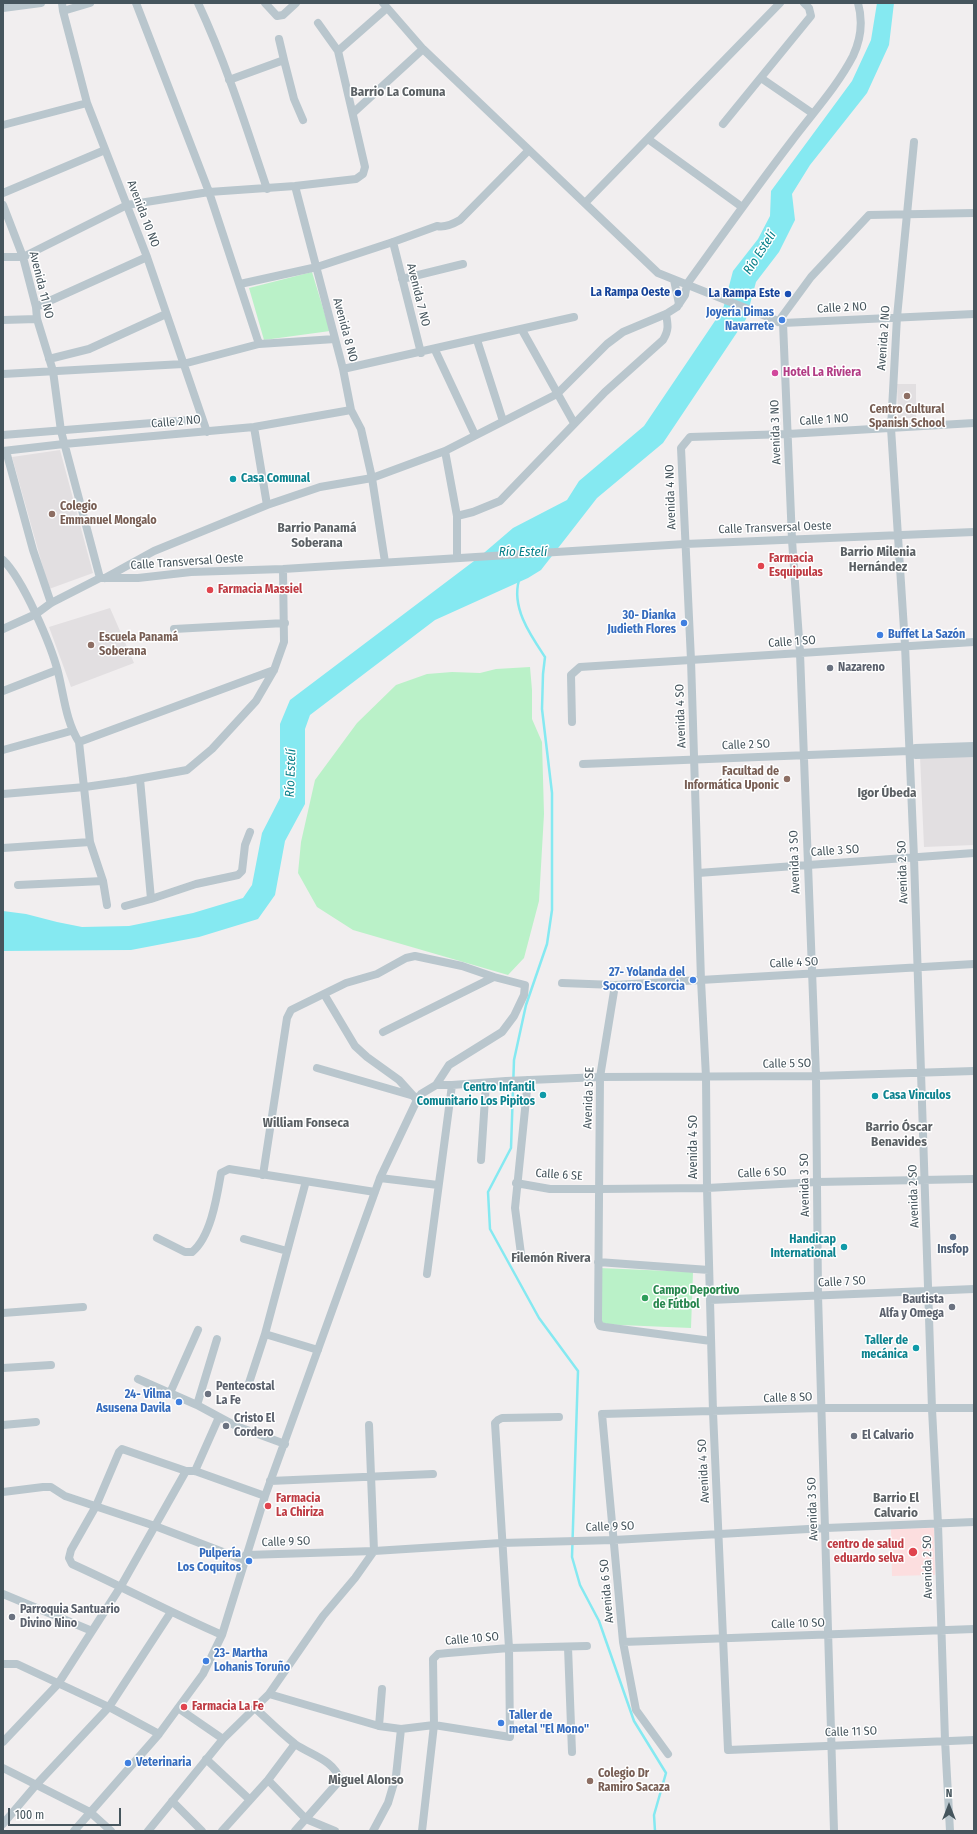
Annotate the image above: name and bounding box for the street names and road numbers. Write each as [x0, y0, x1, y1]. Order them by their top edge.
street label: Avenida 10 NO [124, 178, 162, 250]
street label: Avenida 11 NO [26, 250, 56, 320]
street label: Avenida 7 NO [403, 262, 433, 328]
street label: Avenida 8 NO [330, 296, 360, 364]
street label: Calle 2 NO [817, 300, 867, 316]
street label: Avenida 2 NO [875, 305, 893, 371]
street label: Avenida 3 NO [768, 399, 784, 465]
street label: Calle 1 NO [799, 411, 849, 429]
street label: Calle 2 NO [151, 413, 201, 431]
street label: Avenida 4 NO [663, 464, 679, 530]
street label: Calle Transversal Oeste [718, 519, 832, 537]
street label: Calle Transversal Oeste [130, 551, 244, 573]
street label: Calle 1 SO [768, 633, 816, 651]
street label: Avenida 4 SO [673, 684, 689, 748]
street label: Calle 2 SO [722, 737, 770, 753]
street label: Avenida 3 SO [787, 830, 803, 894]
street label: Avenida 2 SO [895, 840, 911, 904]
street label: Calle 3 SO [810, 842, 860, 860]
street label: Calle 4 SO [769, 955, 819, 971]
street label: Calle 5 SO [763, 1056, 811, 1072]
street label: Avenida 5 SE [581, 1067, 597, 1129]
street label: Avenida 4 SO [687, 1115, 701, 1179]
street label: Avenida 3 SO [797, 1153, 813, 1217]
street label: Avenida 2 SO [906, 1164, 922, 1228]
street label: Calle 6 SO [737, 1165, 787, 1181]
street label: Calle 6 SE [535, 1166, 583, 1184]
street label: Calle 7 SO [818, 1274, 866, 1290]
street label: Calle 8 SO [763, 1390, 813, 1406]
street label: Avenida 4 SO [695, 1439, 713, 1503]
street label: Avenida 3 SO [805, 1477, 821, 1541]
street label: Calle 9 SO [585, 1519, 635, 1535]
street label: Calle 9 SO [261, 1534, 311, 1550]
street label: Avenida 2 SO [920, 1535, 936, 1599]
street label: Avenida 6 SO [597, 1558, 617, 1624]
street label: Calle 10 SO [771, 1616, 825, 1632]
street label: Calle 10 SO [444, 1629, 500, 1649]
street label: Calle 11 SO [825, 1724, 877, 1740]

